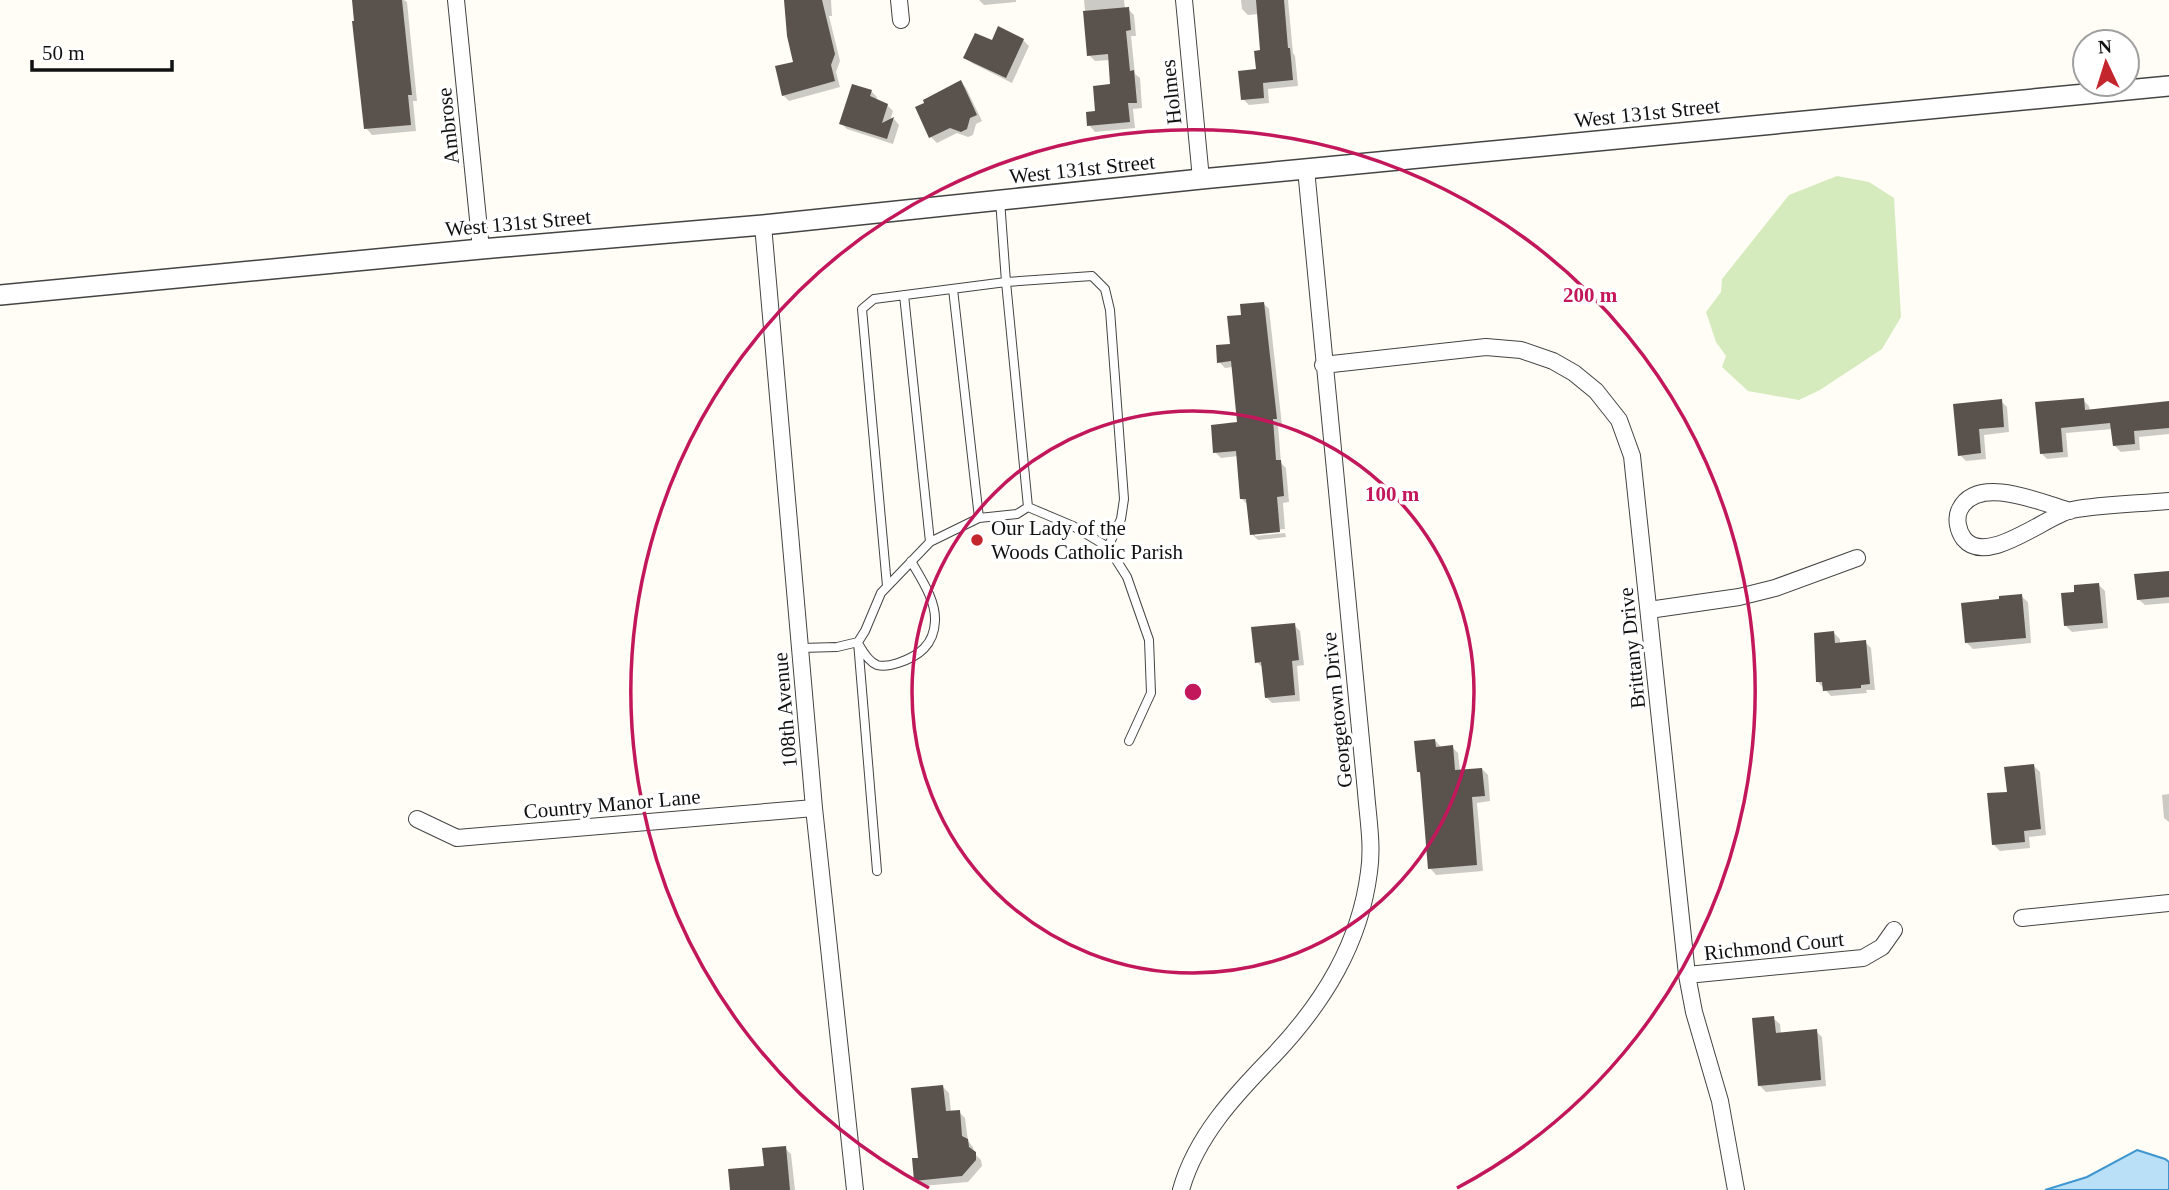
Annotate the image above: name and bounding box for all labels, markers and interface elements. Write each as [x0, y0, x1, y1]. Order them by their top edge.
scale bar [32, 28, 172, 72]
north arrow [2071, 28, 2141, 98]
text: N [2097, 36, 2113, 57]
text: 50 m [42, 41, 85, 65]
street label: Holmes [1156, 58, 1186, 126]
street label: Ambrose [432, 86, 464, 166]
street label: West 131st Street [1573, 93, 1721, 133]
street label: West 131st Street [1008, 149, 1156, 189]
street label: West 131st Street [444, 205, 592, 241]
text: 200 m [1563, 283, 1618, 307]
text: 100 m [1365, 482, 1420, 506]
place label: Our Lady of the Woods Catholic Parish [991, 516, 1183, 564]
marker: Our Lady of the Woods Catholic Parish [969, 532, 985, 548]
street label: Brittany Drive [1614, 586, 1650, 710]
street label: Georgetown Drive [1317, 631, 1357, 789]
street label: 108th Avenue [768, 651, 802, 769]
centre of rings [1181, 680, 1205, 704]
street label: Country Manor Lane [523, 784, 701, 824]
street label: Richmond Court [1703, 927, 1845, 965]

